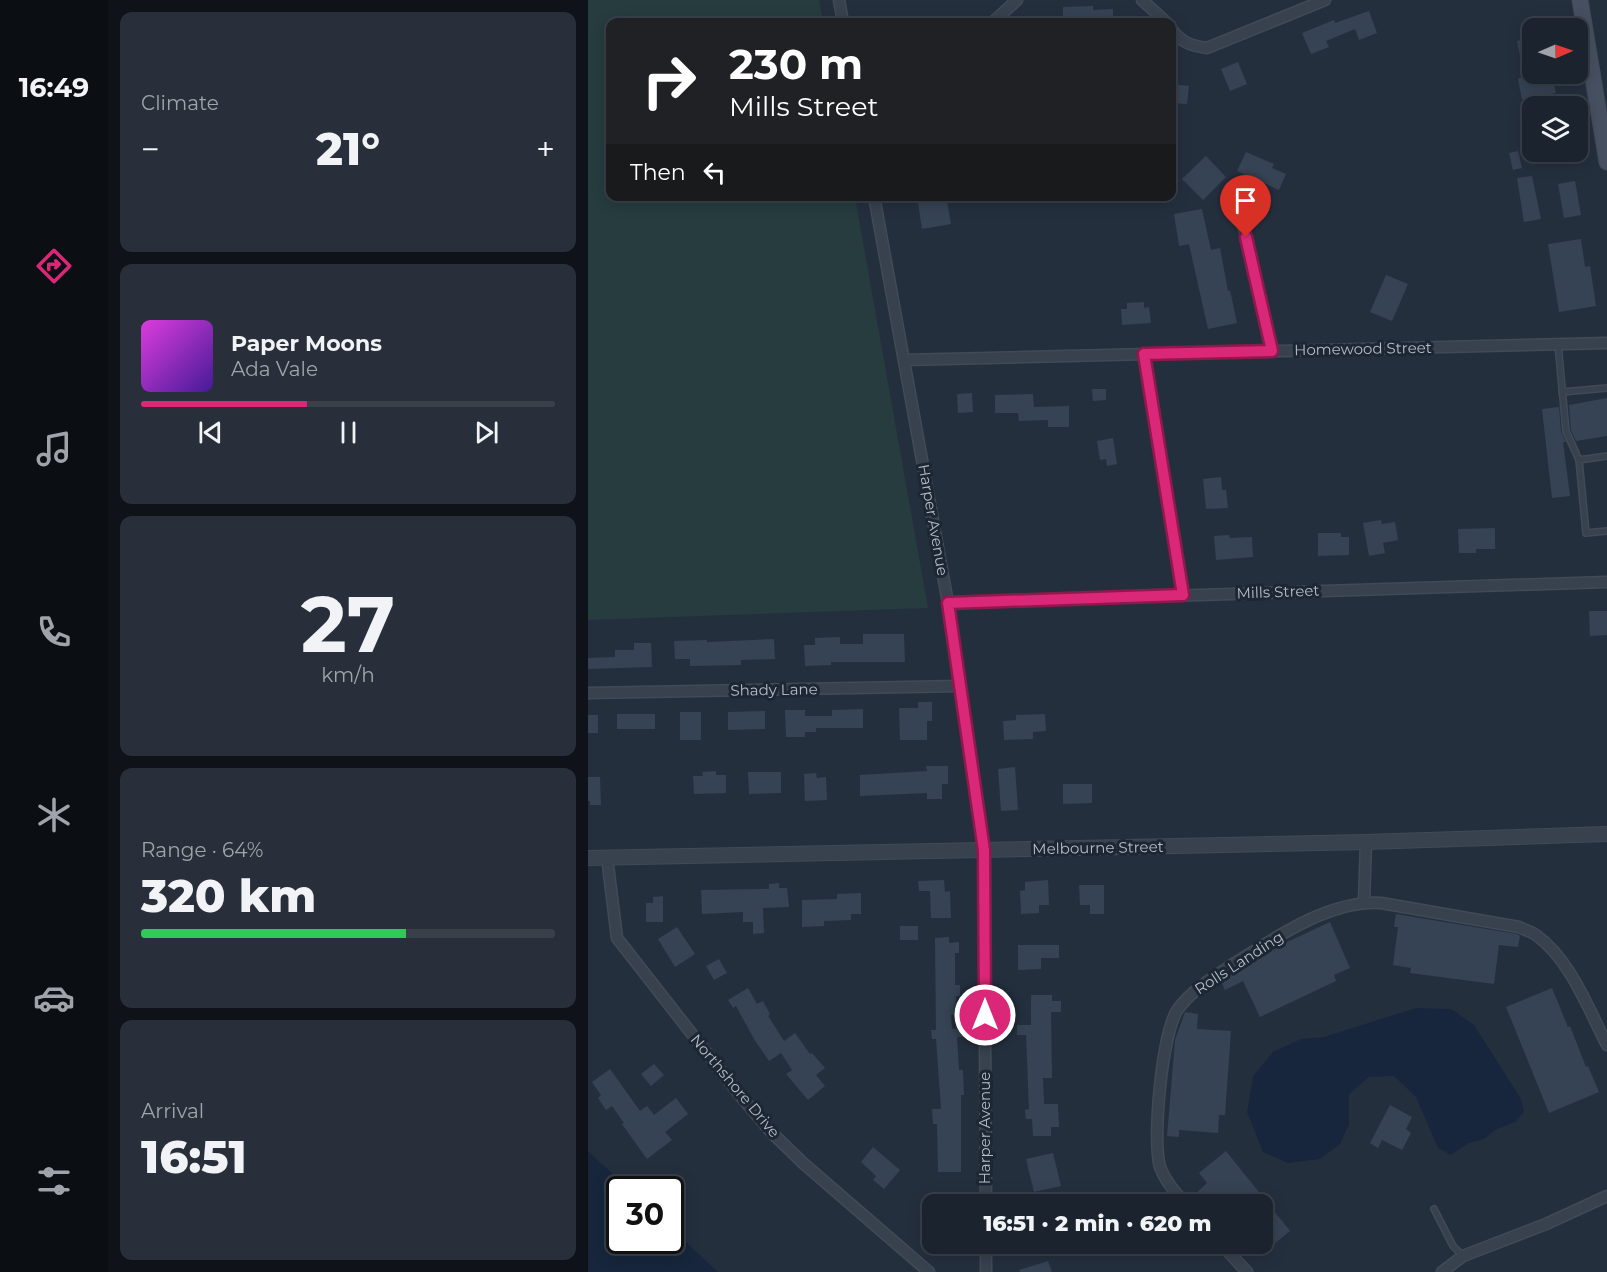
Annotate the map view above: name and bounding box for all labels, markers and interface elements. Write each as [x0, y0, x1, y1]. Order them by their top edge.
north arrow [1522, 18, 1588, 84]
map controls [1522, 18, 1588, 162]
text: 230 m [729, 38, 863, 90]
icon: right [630, 42, 708, 120]
text: 16:49 [19, 71, 89, 104]
text: Mills Street [729, 90, 878, 123]
text: Climate [141, 91, 219, 115]
button: layers [1522, 96, 1588, 162]
text: 21° [316, 121, 380, 176]
text: − [141, 129, 160, 169]
text: + [536, 129, 555, 169]
icon: left [698, 156, 731, 189]
text: Then [630, 159, 686, 186]
pin [1220, 175, 1271, 237]
icon: arrive [1229, 184, 1262, 217]
icon: directions [33, 245, 75, 287]
text: Paper Moons [231, 330, 382, 357]
street label: Homewood Street [1294, 338, 1432, 359]
text: Ada Vale [231, 357, 318, 381]
icon: previous [194, 416, 227, 449]
icon: pause [332, 416, 365, 449]
icon: next [470, 416, 503, 449]
icon: music [33, 428, 75, 470]
street label: Harper Avenue [914, 463, 953, 577]
text: 27 [301, 576, 395, 672]
street label: Mills Street [1236, 581, 1320, 602]
icon: phone [33, 611, 75, 653]
text: km/h [321, 663, 375, 687]
street label: Shady Lane [730, 679, 818, 700]
icon: climate [33, 794, 75, 836]
street label: Melbourne Street [1032, 837, 1164, 858]
text: Range · 64% [141, 838, 263, 862]
text: 320 km [141, 868, 316, 923]
street label: Rolls Landing [1191, 927, 1287, 998]
icon: car [33, 977, 75, 1019]
position arrow [953, 983, 1017, 1047]
street label: Northshore Drive [687, 1030, 784, 1141]
street label: Harper Avenue [975, 1072, 994, 1184]
text: Arrival [141, 1099, 204, 1123]
text: 16:51 [141, 1129, 247, 1184]
icon: filters [33, 1160, 75, 1202]
speed limit sign: 30 [606, 1176, 684, 1254]
text: 16:51 · 2 min · 620 m [983, 1210, 1212, 1237]

